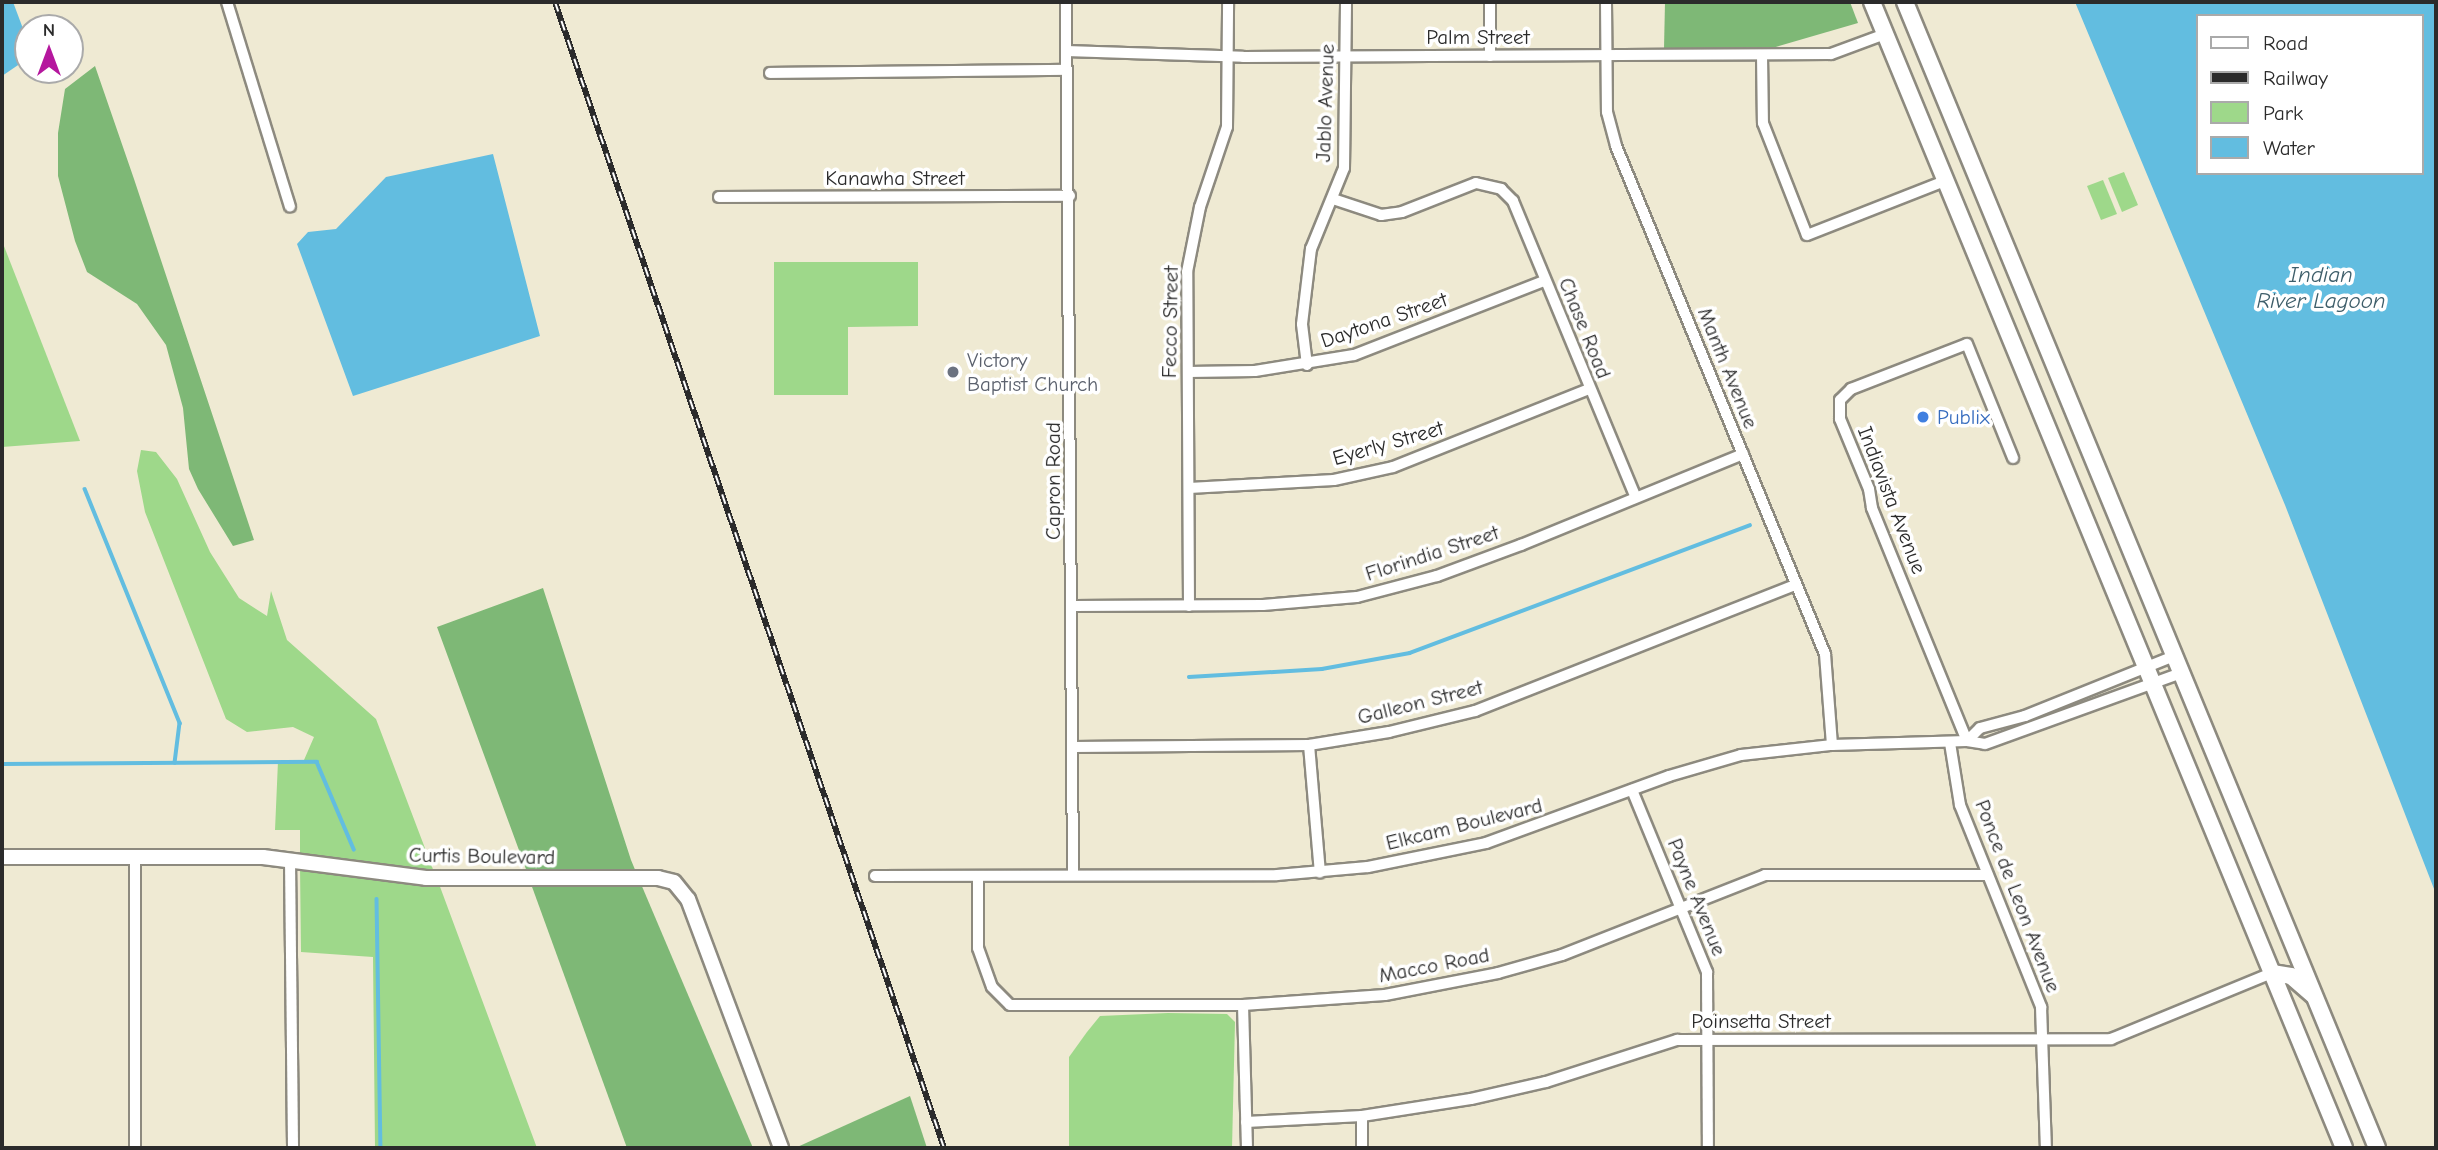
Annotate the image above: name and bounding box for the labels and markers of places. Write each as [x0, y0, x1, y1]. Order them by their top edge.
place label: Victory Baptist Church [967, 347, 1098, 397]
marker: Victory Baptist Church [945, 364, 961, 380]
place label: Publix [1937, 404, 1990, 430]
marker: Publix [1915, 409, 1931, 425]

